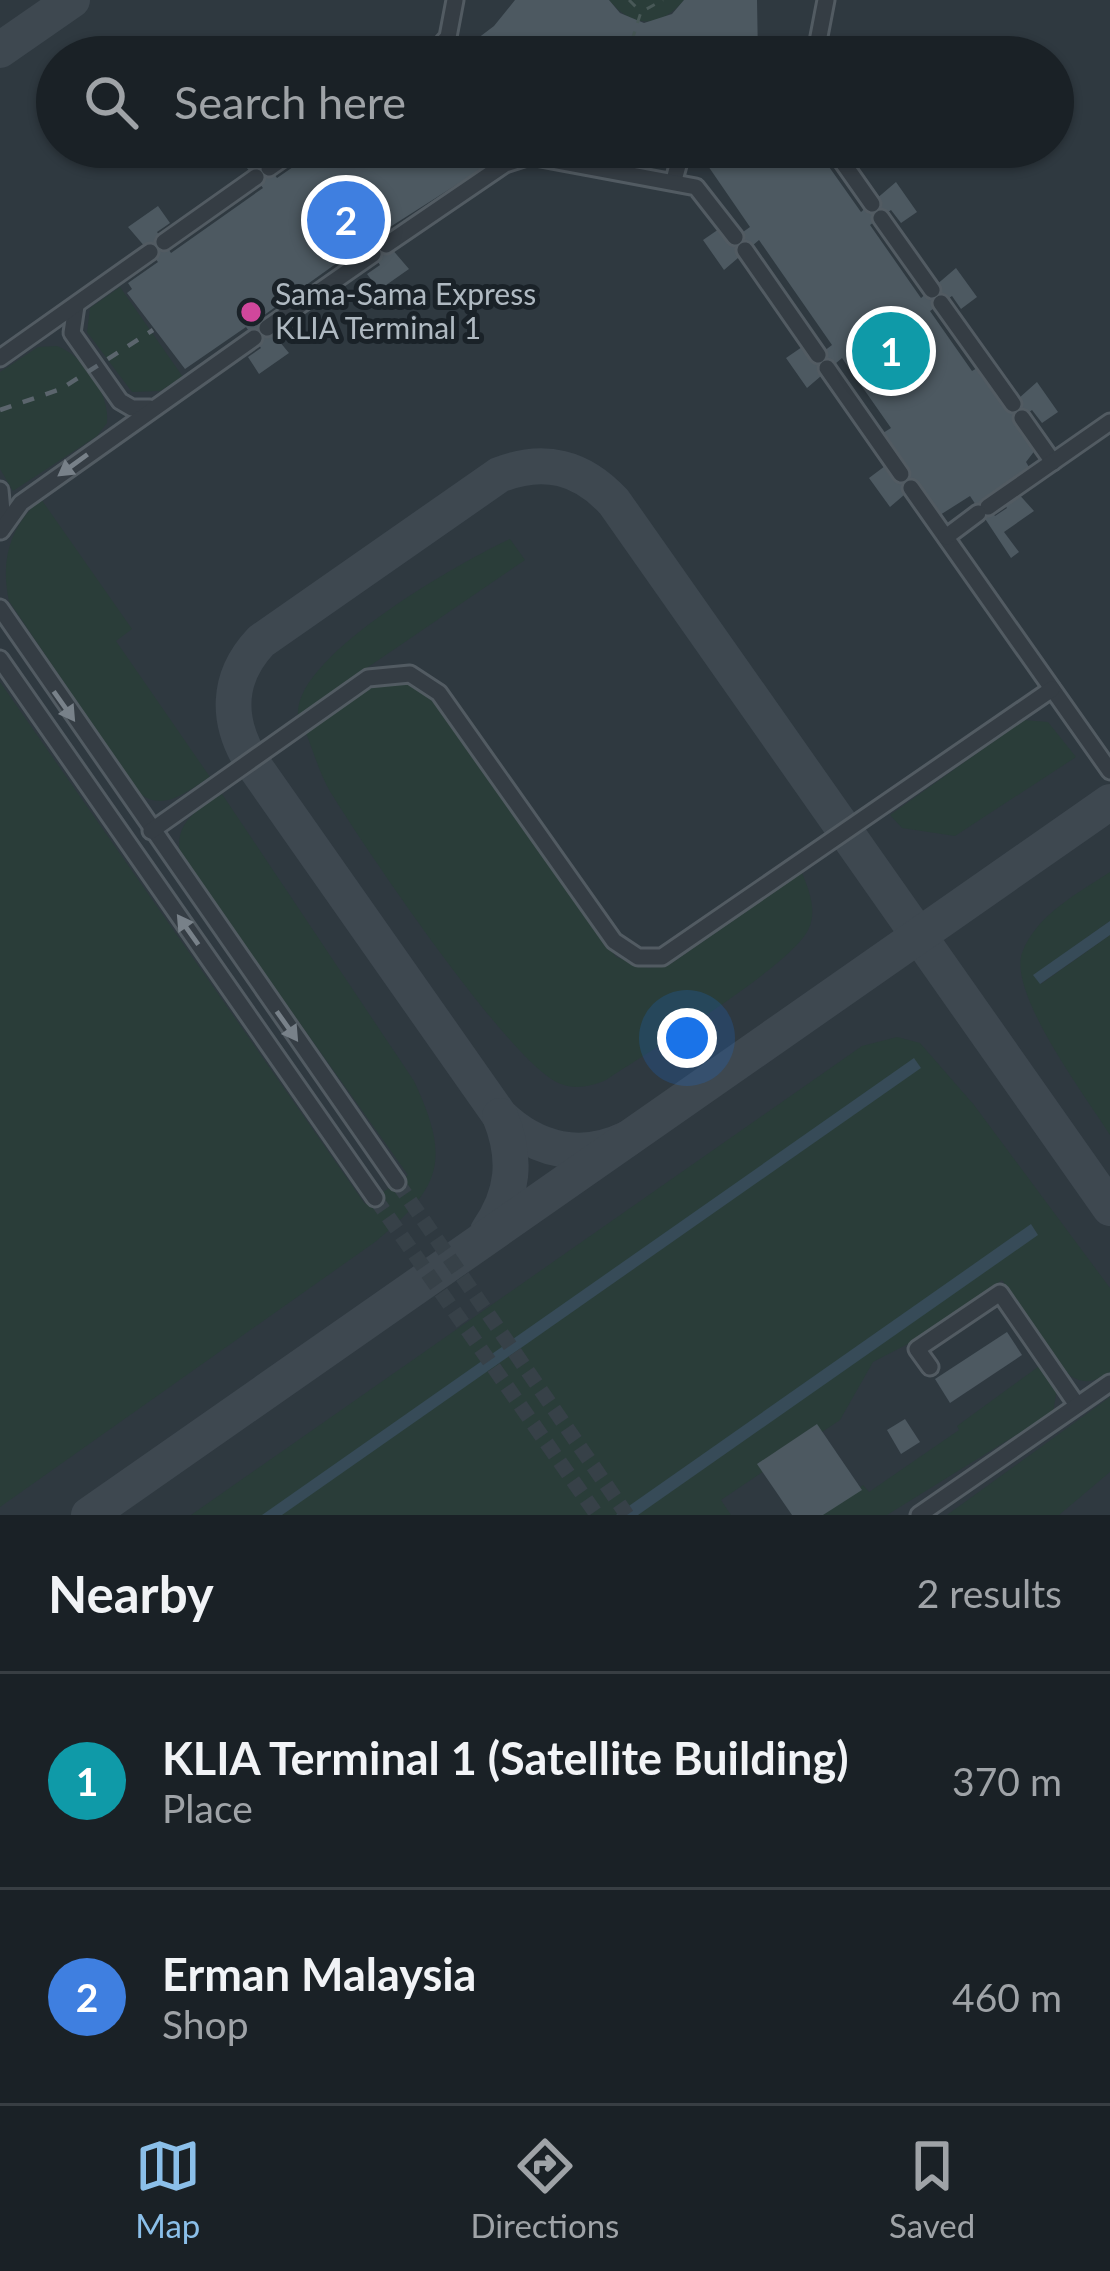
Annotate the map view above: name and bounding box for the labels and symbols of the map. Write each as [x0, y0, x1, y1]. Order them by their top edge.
pin: 2 [307, 175, 385, 265]
place label: Sama-Sama Express KLIA Terminal 1 [275, 275, 536, 345]
marker: Sama-Sama Express KLIA Terminal 1 [238, 299, 264, 325]
pin: 1 [852, 306, 930, 396]
one-way arrow [57, 453, 89, 477]
one-way arrow [52, 690, 75, 722]
one-way arrow [177, 914, 200, 946]
your location [657, 1008, 717, 1068]
one-way arrow [275, 1010, 298, 1042]

